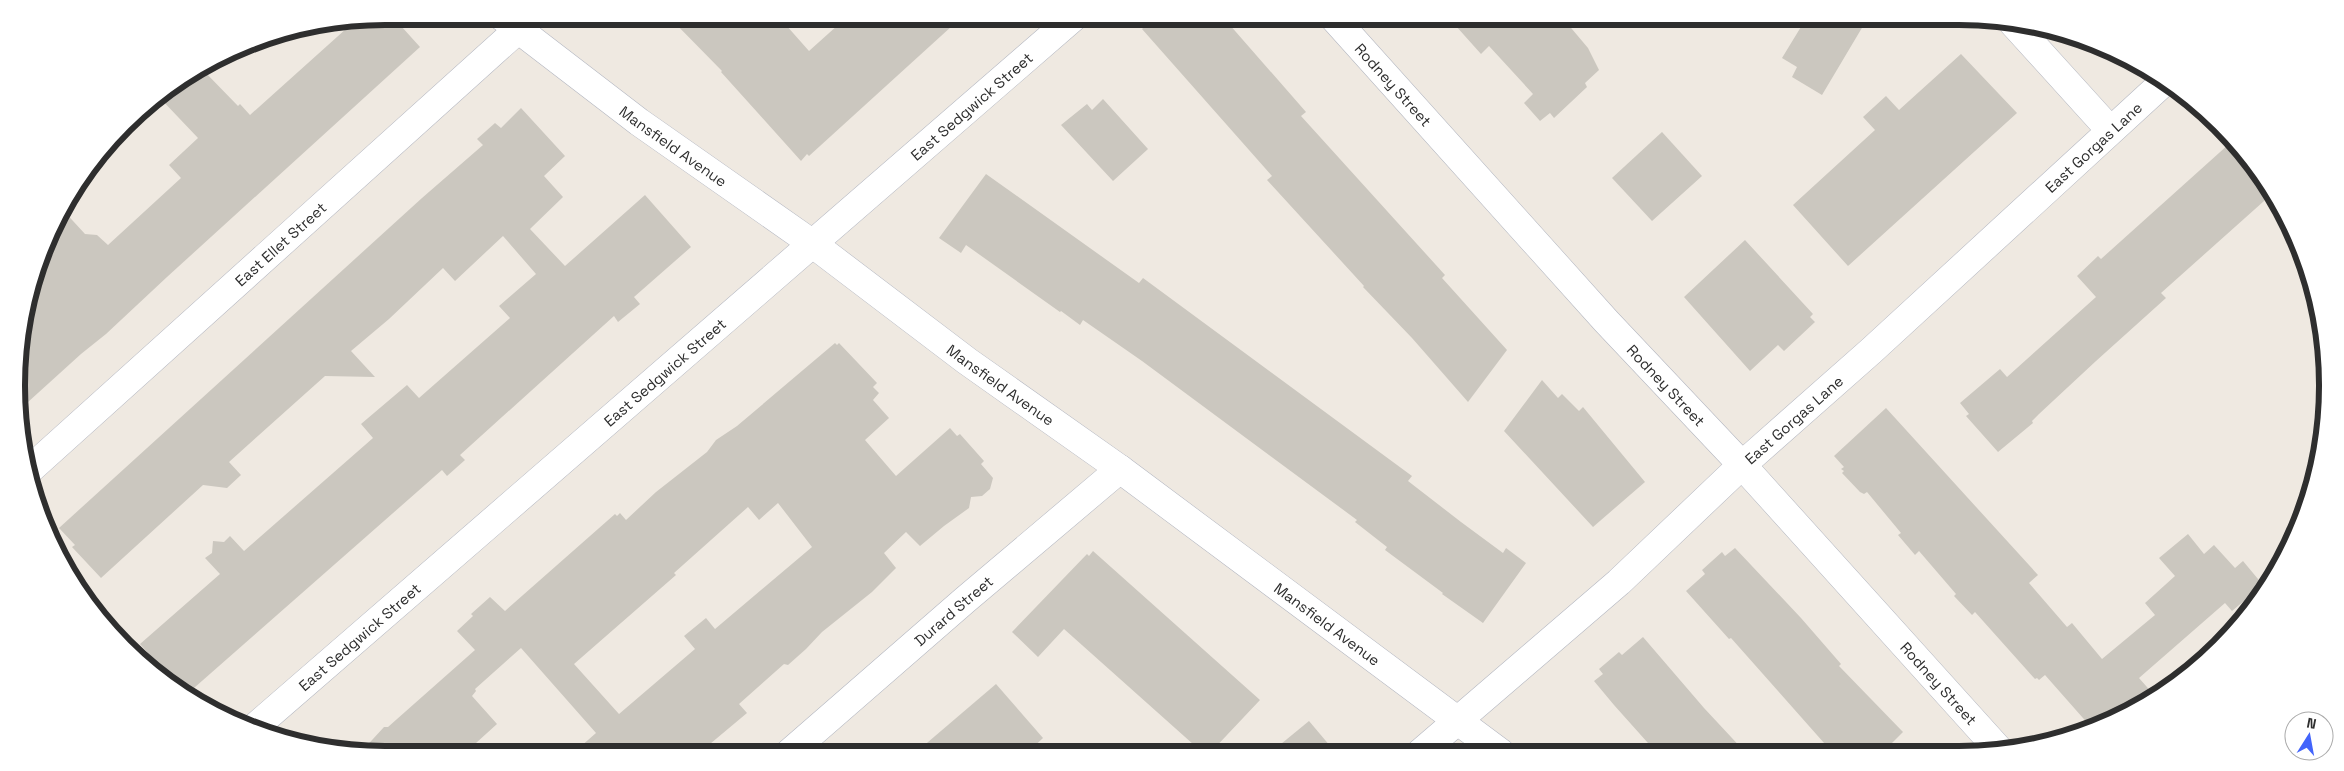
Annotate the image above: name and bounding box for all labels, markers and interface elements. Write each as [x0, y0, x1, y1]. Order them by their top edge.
street label: Rodney Street [1351, 39, 1436, 130]
street label: East Sedgwick Street [906, 48, 1036, 164]
street label: East Gorgas Lane [2041, 98, 2146, 196]
street label: Mansfield Avenue [616, 101, 731, 191]
street label: East Ellet Street [231, 198, 330, 290]
street label: East Sedgwick Street [600, 314, 730, 430]
street label: Mansfield Avenue [943, 340, 1058, 429]
street label: Rodney Street [1623, 340, 1710, 430]
street label: East Gorgas Lane [1740, 371, 1847, 468]
street label: Durard Street [910, 571, 997, 650]
street label: East Sedgwick Street [294, 578, 424, 695]
street label: Mansfield Avenue [1271, 578, 1384, 669]
street label: Rodney Street [1897, 638, 1981, 729]
north arrow [2284, 711, 2334, 761]
text: N [2305, 714, 2318, 733]

